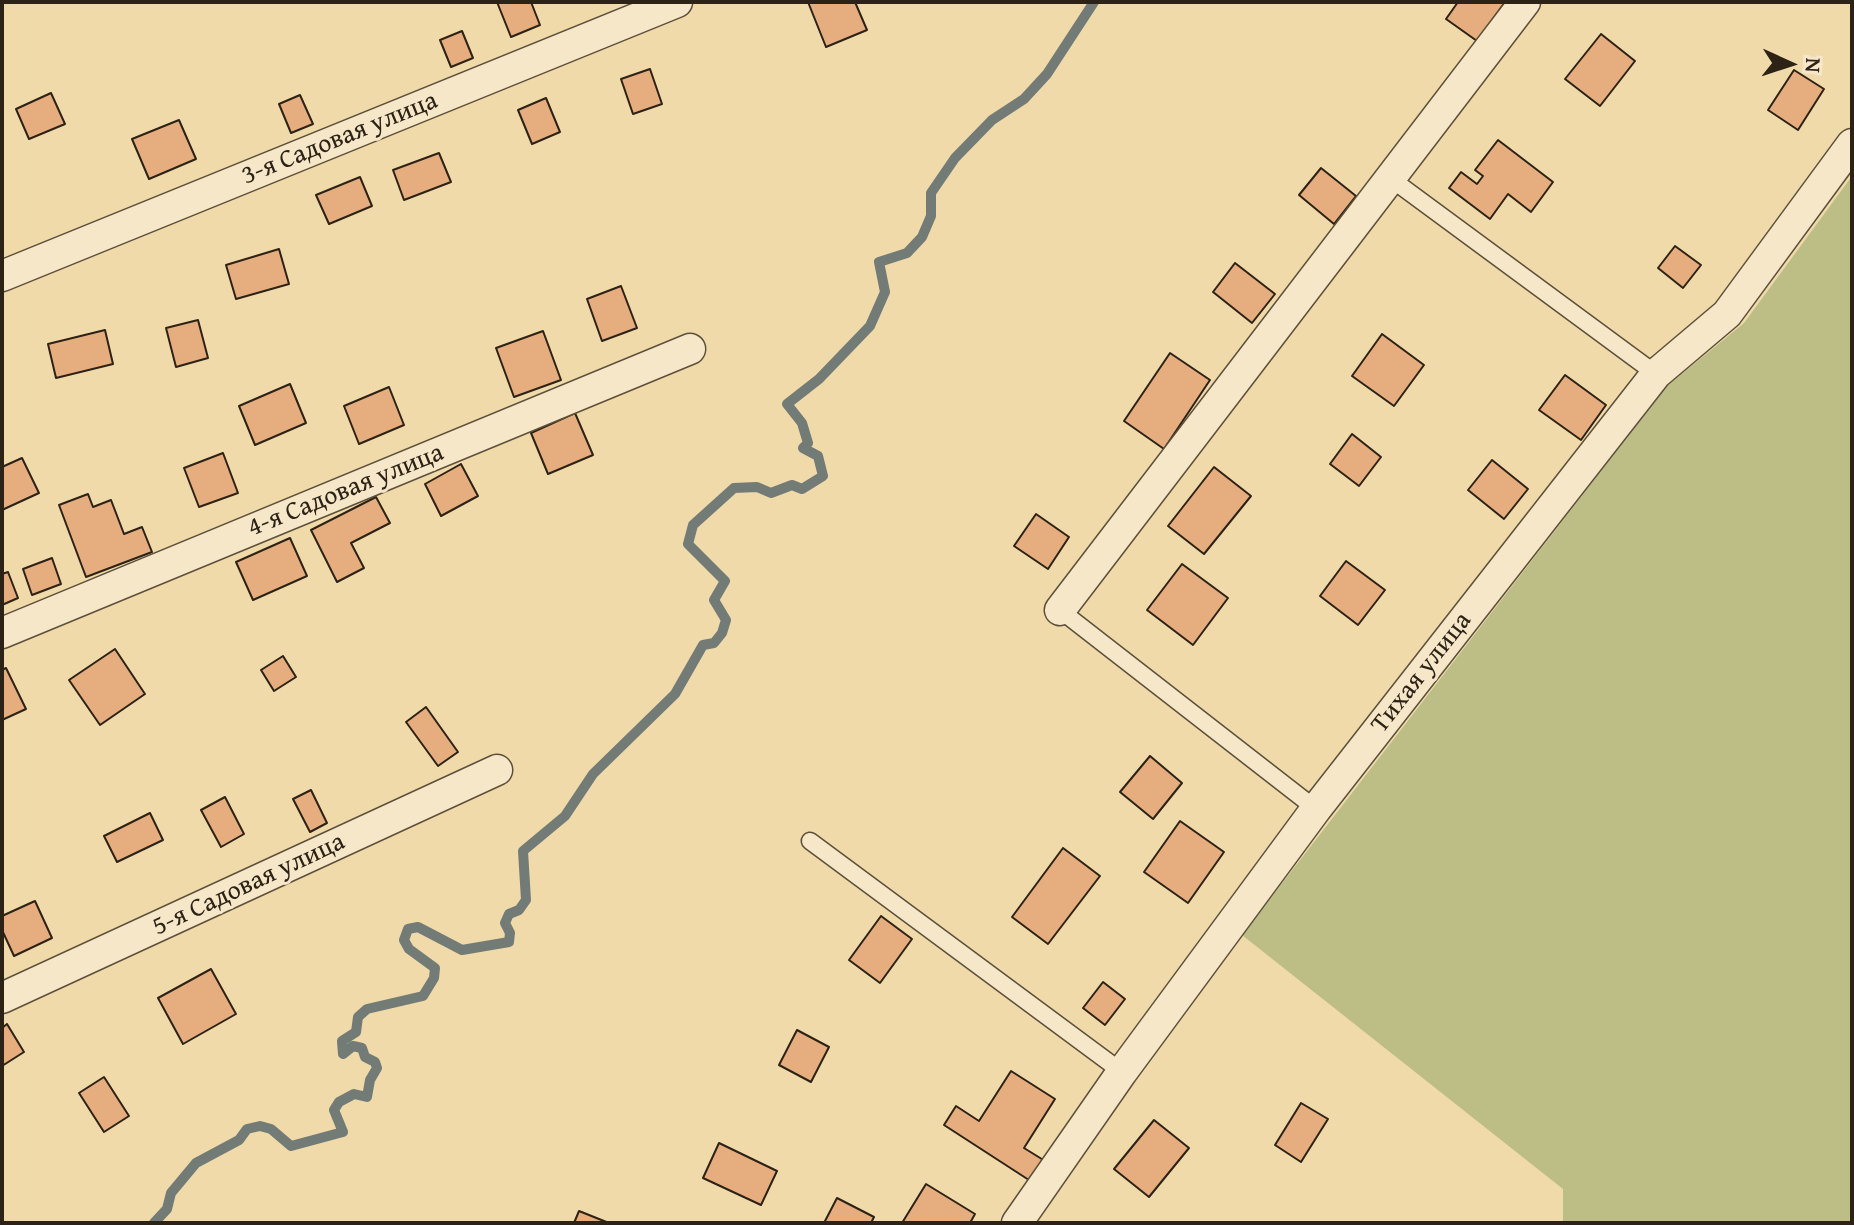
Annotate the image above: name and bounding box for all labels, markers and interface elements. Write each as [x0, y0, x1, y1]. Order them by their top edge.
north arrow [1750, 24, 1830, 104]
text: N [1798, 57, 1830, 73]
street label: 3-я Садовая улица [238, 86, 442, 192]
street label: 4-я Садовая улица [244, 438, 448, 544]
street label: Тихая улица [1365, 606, 1479, 740]
street label: 5-я Садовая улица [148, 827, 350, 943]

